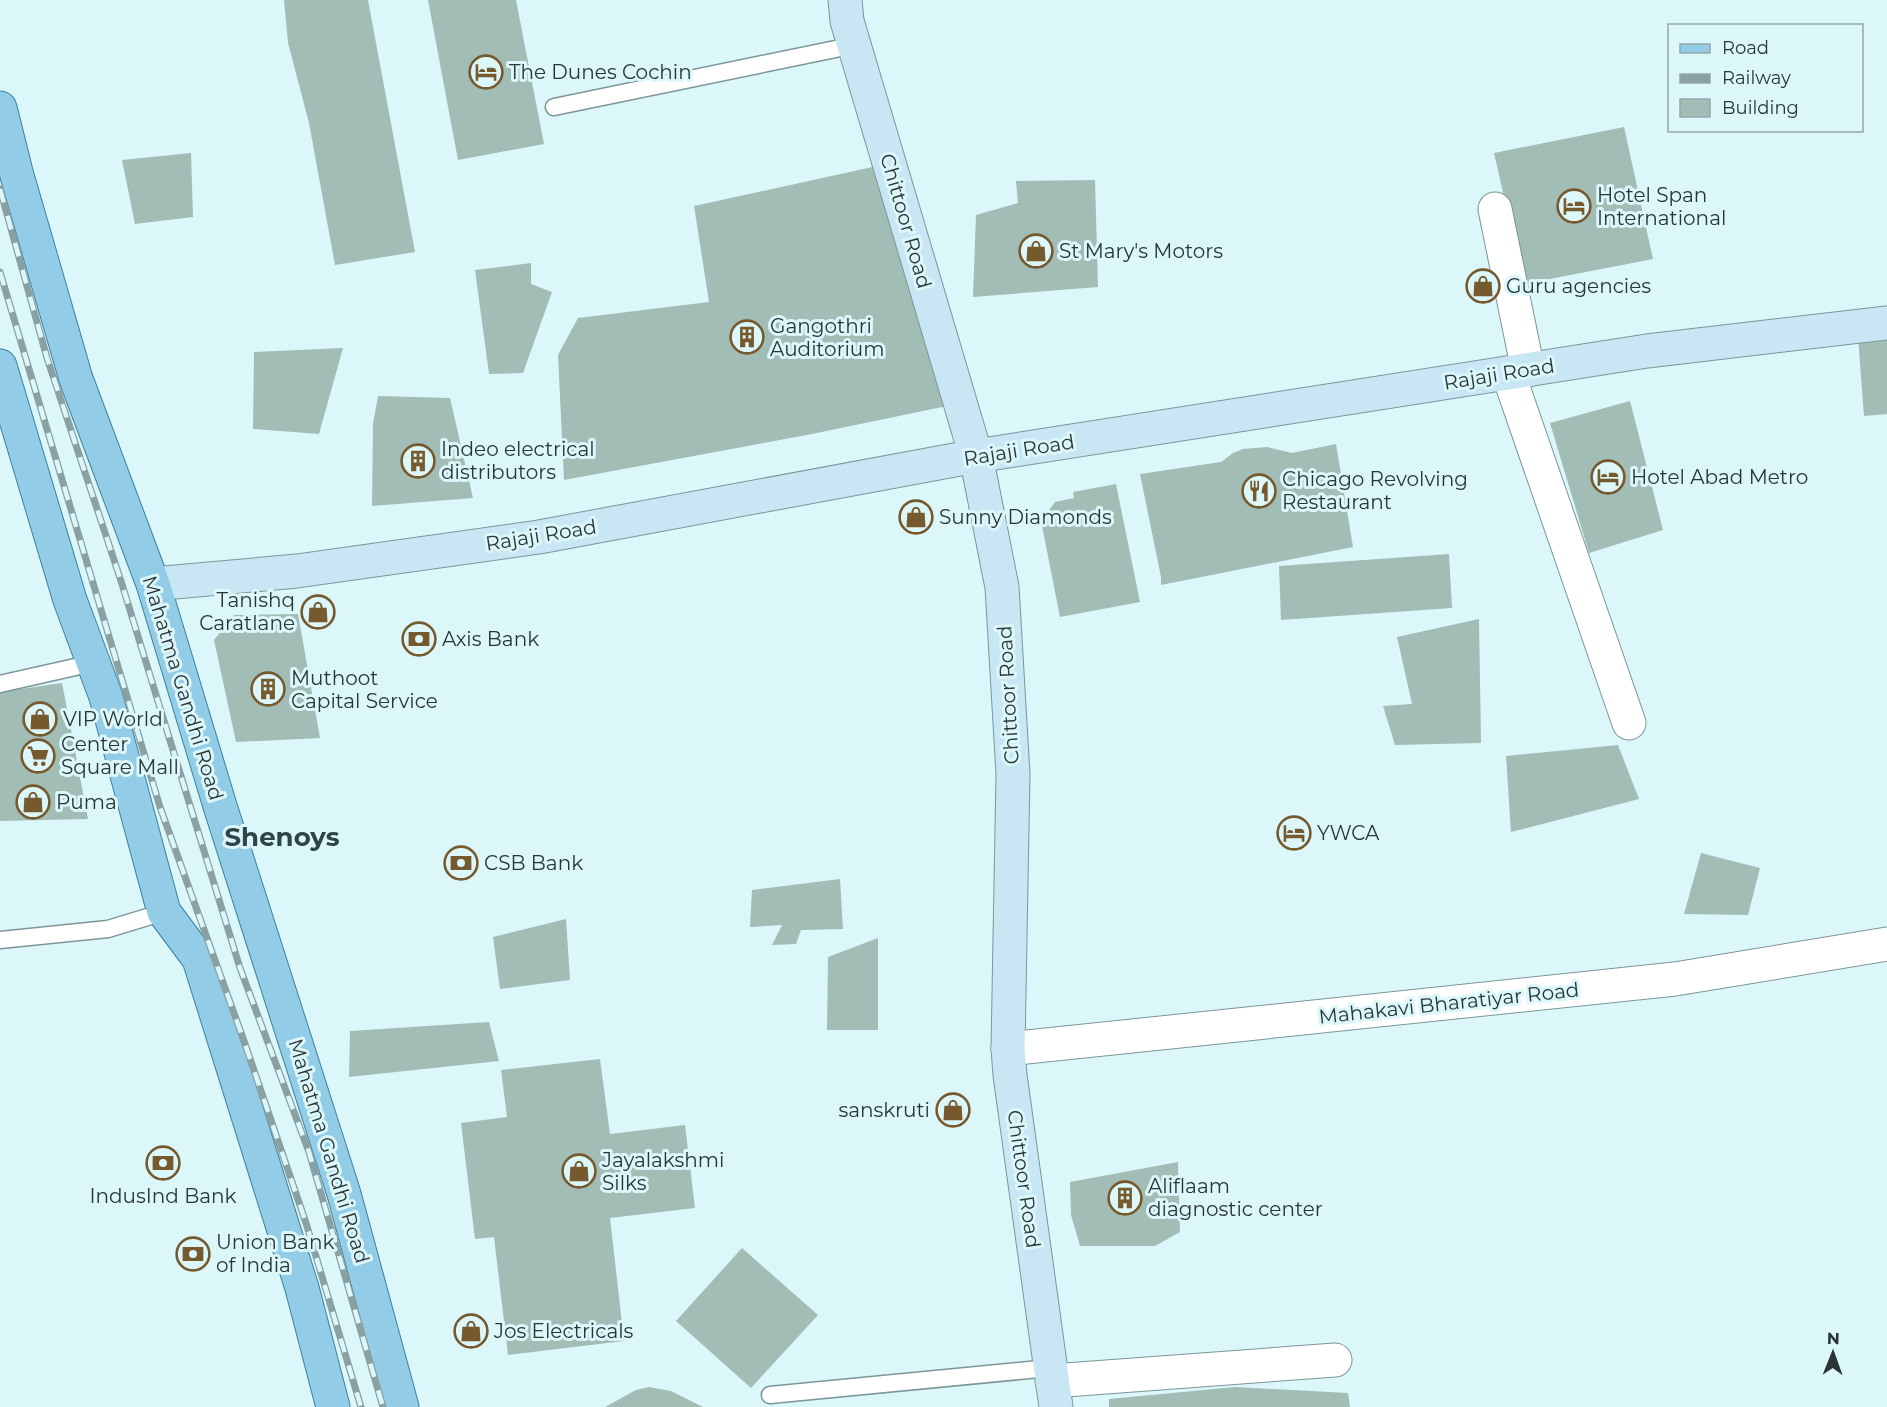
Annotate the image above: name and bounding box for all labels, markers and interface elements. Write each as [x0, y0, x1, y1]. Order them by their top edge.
legend [1668, 24, 1863, 132]
text: Road [1722, 37, 1769, 59]
hotel icon: The Dunes Cochin [468, 54, 504, 90]
place label: The Dunes Cochin [509, 60, 692, 84]
text: Railway [1722, 67, 1791, 89]
text: Building [1722, 97, 1799, 119]
street label: Chittoor Road [875, 151, 937, 291]
place label: Hotel Span International [1597, 183, 1726, 230]
hotel icon: Hotel Span International [1556, 188, 1592, 224]
shop icon: St Mary's Motors [1018, 233, 1054, 269]
place label: St Mary's Motors [1059, 239, 1223, 263]
shop icon: Guru agencies [1465, 268, 1501, 304]
place label: Guru agencies [1506, 274, 1651, 298]
place label: Gangothri Auditorium [770, 314, 885, 361]
building icon: Gangothri Auditorium [729, 319, 765, 355]
street label: Rajaji Road [1442, 353, 1556, 395]
street label: Rajaji Road [962, 429, 1076, 471]
place label: Indeo electrical distributors [441, 437, 595, 484]
building icon: Indeo electrical distributors [400, 443, 436, 479]
hotel icon: Hotel Abad Metro [1590, 459, 1626, 495]
place label: Hotel Abad Metro [1631, 465, 1808, 489]
place label: Chicago Revolving Restaurant [1282, 467, 1468, 514]
restaurant icon: Chicago Revolving Restaurant [1241, 473, 1277, 509]
shop icon: Sunny Diamonds [898, 499, 934, 535]
place label: Sunny Diamonds [939, 505, 1112, 529]
street label: Rajaji Road [484, 514, 598, 556]
street label: Mahatma Gandhi Road [137, 573, 229, 803]
place label: Tanishq Caratlane [199, 588, 295, 635]
shop icon: Tanishq Caratlane [300, 594, 336, 630]
bank icon: Axis Bank [401, 621, 437, 657]
street label: Chittoor Road [992, 625, 1024, 765]
place label: Axis Bank [442, 627, 539, 651]
place label: Muthoot Capital Service [291, 666, 438, 713]
building icon: Muthoot Capital Service [250, 671, 286, 707]
shop icon: VIP World [22, 701, 58, 737]
place label: VIP World [63, 707, 163, 731]
place label: Center Square Mall [61, 732, 179, 779]
supermarket icon: Center Square Mall [20, 738, 56, 774]
shop icon: Puma [15, 784, 51, 820]
place label: Puma [56, 790, 117, 814]
hotel icon: YWCA [1276, 815, 1312, 851]
district label: Shenoys [225, 821, 340, 853]
place label: YWCA [1317, 821, 1380, 845]
bank icon: CSB Bank [443, 845, 479, 881]
place label: CSB Bank [484, 851, 583, 875]
street label: Mahakavi Bharatiyar Road [1318, 977, 1580, 1029]
street label: Mahatma Gandhi Road [283, 1036, 375, 1266]
shop icon: sanskruti [935, 1092, 971, 1128]
place label: sanskruti [838, 1098, 930, 1122]
street label: Chittoor Road [1002, 1108, 1046, 1250]
bank icon: IndusInd Bank [145, 1145, 181, 1181]
place label: Jayalakshmi Silks [601, 1148, 724, 1195]
shop icon: Jayalakshmi Silks [561, 1153, 597, 1189]
place label: Aliflaam diagnostic center [1148, 1174, 1323, 1221]
building icon: Aliflaam diagnostic center [1107, 1180, 1143, 1216]
place label: IndusInd Bank [89, 1184, 237, 1208]
place label: Union Bank of India [216, 1230, 334, 1277]
bank icon: Union Bank of India [175, 1236, 211, 1272]
shop icon: Jos Electricals [453, 1313, 489, 1349]
place label: Jos Electricals [493, 1319, 634, 1343]
north arrow [1803, 1323, 1863, 1383]
text: N [1827, 1329, 1840, 1348]

